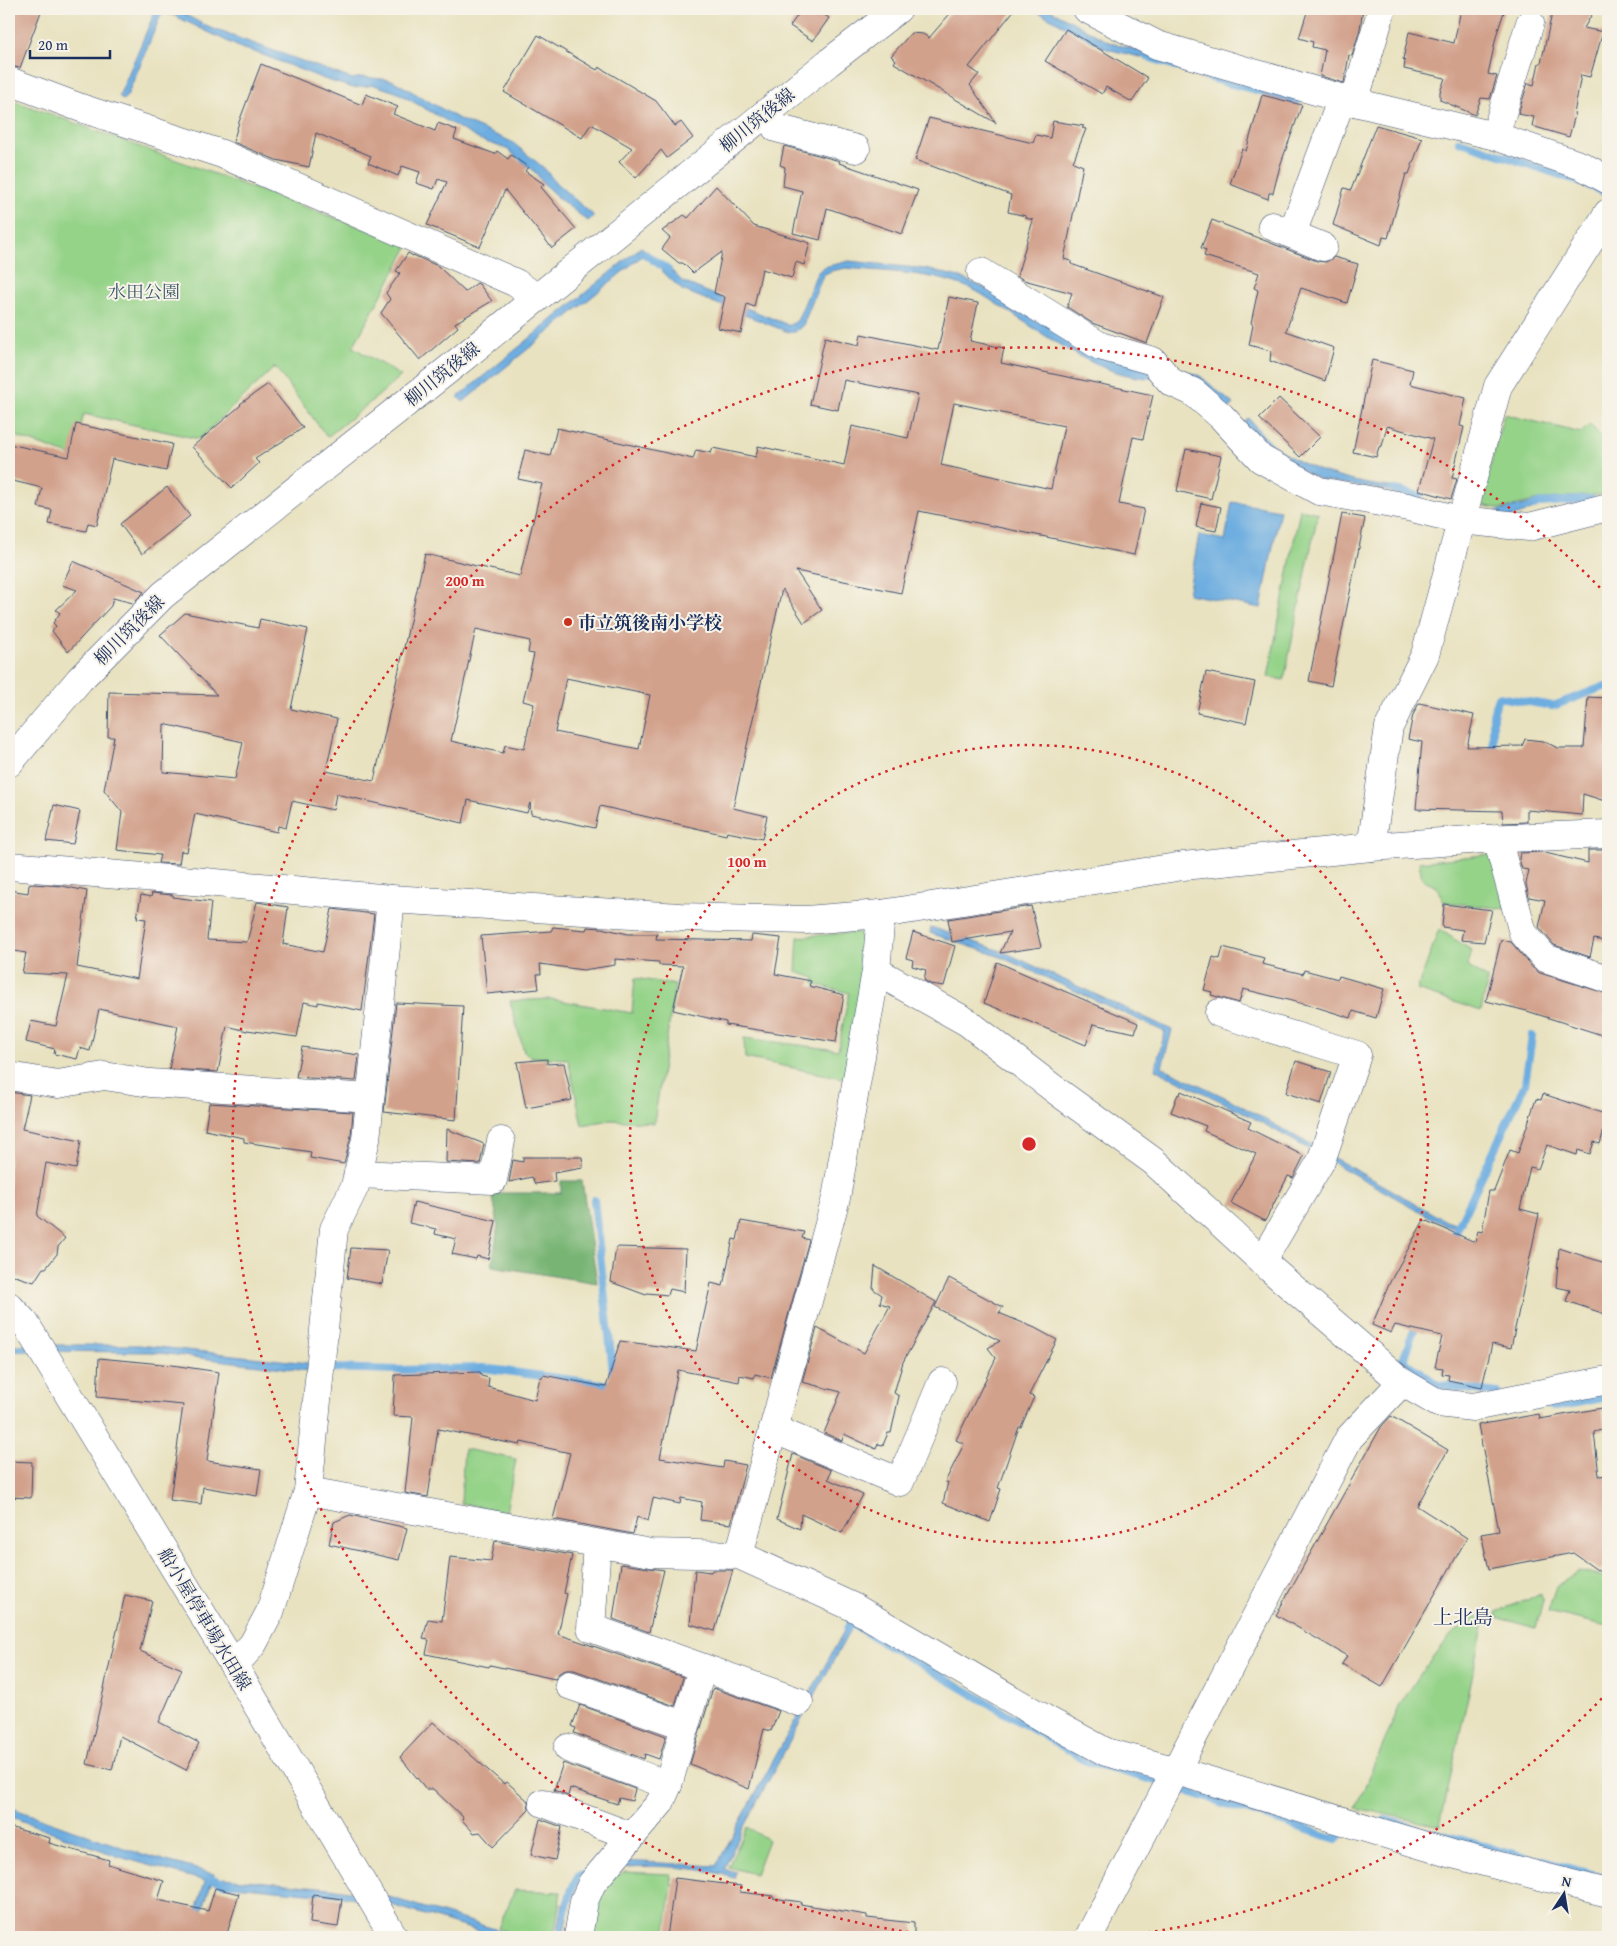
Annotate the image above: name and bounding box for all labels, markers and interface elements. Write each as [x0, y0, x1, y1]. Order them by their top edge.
scale bar [30, 28, 110, 60]
text: 20 m [38, 34, 69, 55]
street label: 柳川筑後線 [714, 81, 800, 159]
park label: 水田公園 [108, 278, 180, 305]
street label: 柳川筑後線 [399, 335, 485, 413]
text: 200 m [445, 570, 485, 591]
street label: 柳川筑後線 [88, 589, 170, 671]
place label: 市立筑後南小学校 [578, 609, 722, 636]
marker: 市立筑後南小学校 [562, 616, 574, 628]
text: 100 m [727, 851, 767, 872]
centre of rings [1020, 1135, 1038, 1153]
street label: 船小屋停車場水田線 [152, 1543, 258, 1695]
district label: 上北島 [1433, 1602, 1493, 1631]
north arrow [1540, 1868, 1590, 1918]
text: N [1560, 1871, 1574, 1892]

